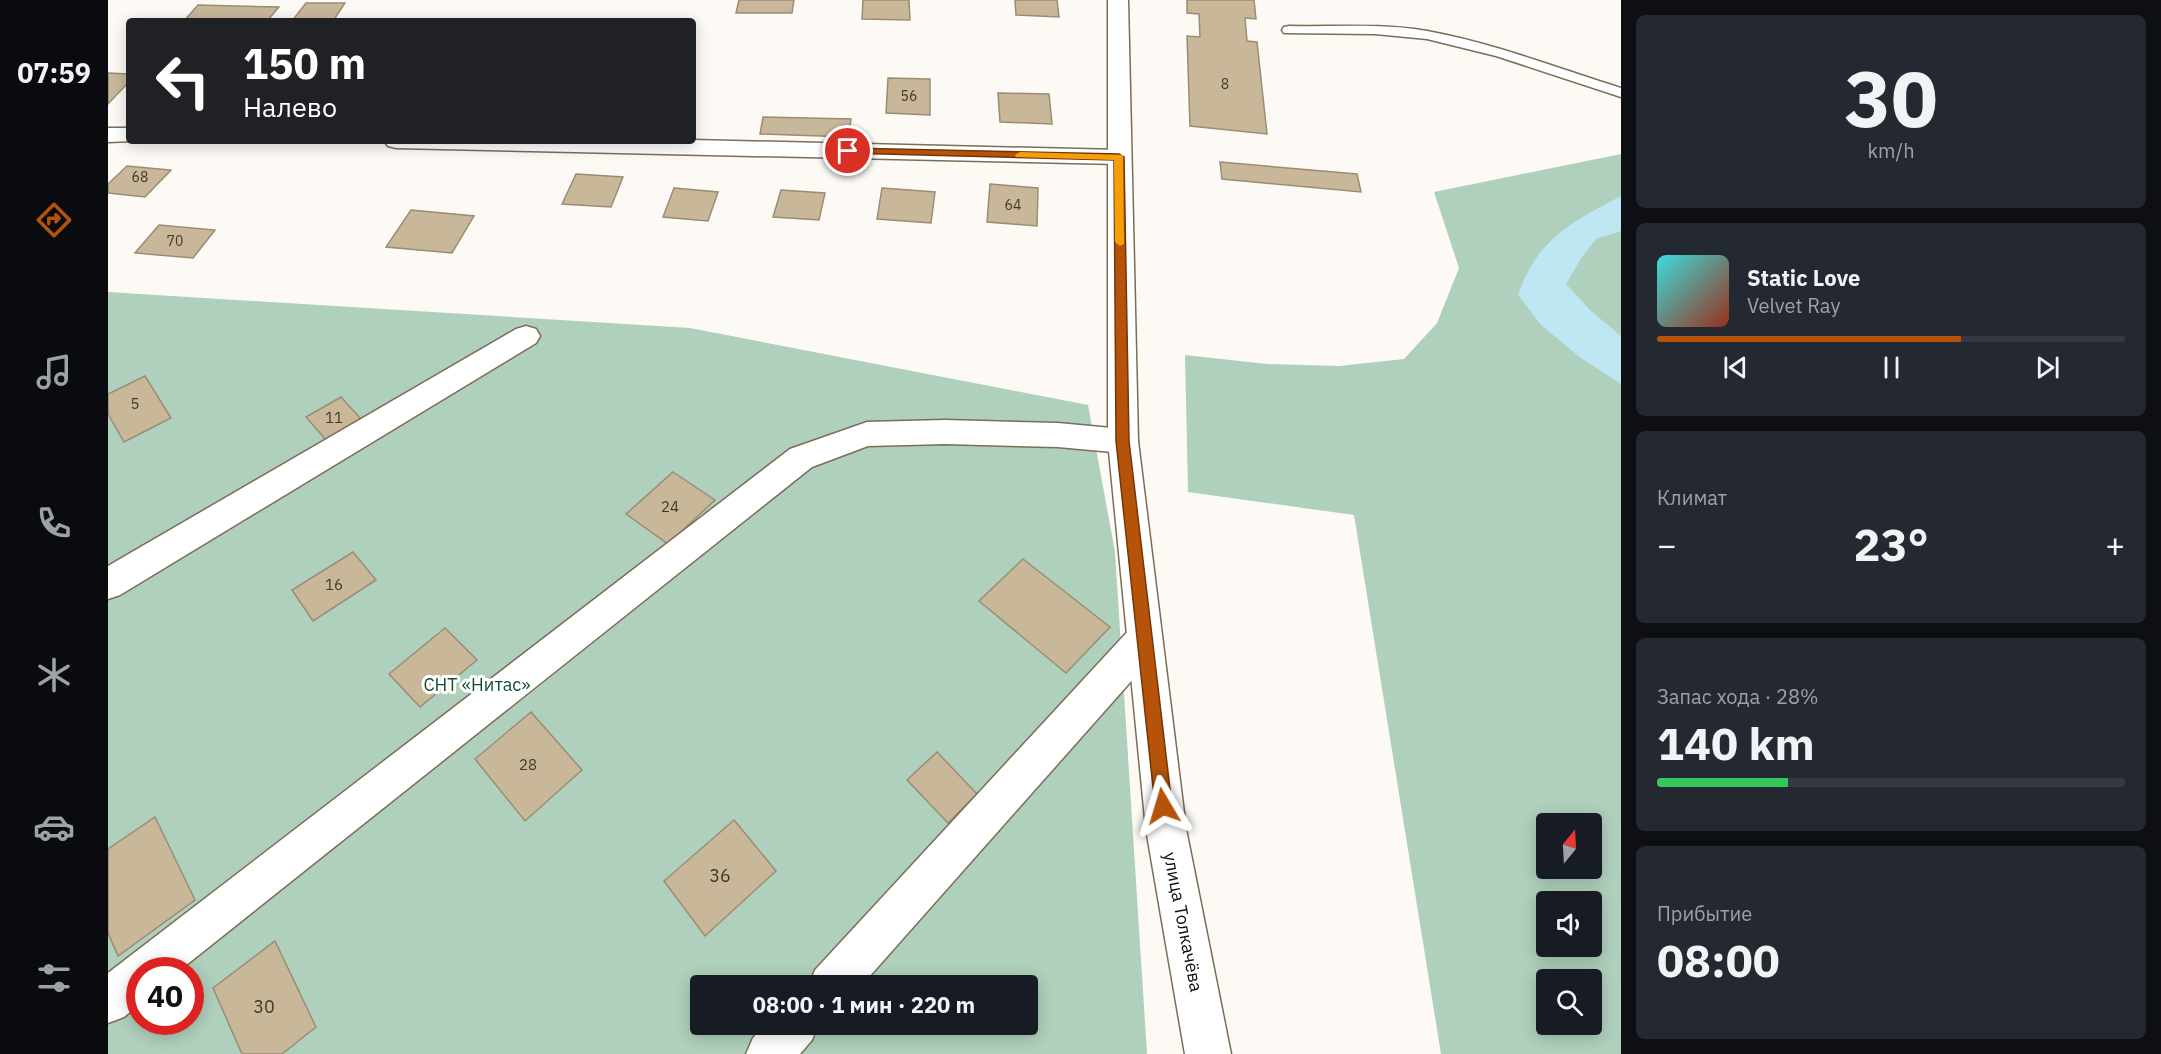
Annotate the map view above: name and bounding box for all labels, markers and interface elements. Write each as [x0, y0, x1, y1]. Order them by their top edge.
text: 150 m [243, 36, 366, 91]
icon: left [144, 42, 222, 120]
text: 30 [1844, 47, 1938, 148]
text: 07:59 [17, 55, 91, 90]
house number: 8 [1221, 75, 1229, 93]
house number: 56 [901, 87, 917, 105]
text: Налево [243, 89, 337, 124]
pin [822, 125, 873, 176]
icon: arrive [831, 134, 864, 167]
text: km/h [1867, 137, 1915, 164]
house number: 68 [132, 168, 148, 186]
house number: 64 [1005, 196, 1021, 214]
icon: directions [33, 199, 75, 241]
house number: 70 [167, 232, 183, 250]
text: Static Love [1747, 263, 1860, 292]
text: Velvet Ray [1747, 292, 1840, 319]
icon: music [33, 351, 75, 393]
icon: previous [1719, 351, 1752, 384]
icon: pause [1875, 351, 1908, 384]
icon: next [2031, 351, 2064, 384]
house number: 5 [130, 394, 140, 413]
house number: 11 [325, 408, 343, 427]
text: Климат [1657, 484, 1727, 511]
house number: 24 [661, 497, 679, 516]
icon: phone [33, 502, 75, 544]
text: 23° [1853, 515, 1929, 573]
text: − [1657, 523, 1677, 566]
text: + [2105, 523, 2125, 566]
house number: 16 [325, 575, 343, 594]
icon: climate [33, 654, 75, 696]
park label: СНТ «Нитас» [423, 673, 531, 696]
text: Запас хода · 28% [1657, 683, 1819, 710]
text: 140 km [1657, 714, 1815, 772]
house number: 28 [519, 755, 537, 774]
position arrow [1131, 774, 1195, 838]
icon: car [33, 806, 75, 848]
north arrow [1536, 813, 1602, 879]
map controls [1536, 813, 1602, 1035]
street label: улица Толкачёва [1159, 850, 1208, 994]
house number: 36 [709, 864, 731, 887]
button: sound [1536, 891, 1602, 957]
text: Прибытие [1657, 900, 1752, 927]
text: 08:00 [1657, 931, 1780, 989]
icon: filters [33, 957, 75, 999]
speed limit sign: 40 [126, 957, 204, 1035]
button: search [1536, 969, 1602, 1035]
text: 08:00 · 1 мин · 220 m [753, 990, 975, 1019]
house number: 30 [253, 995, 275, 1018]

